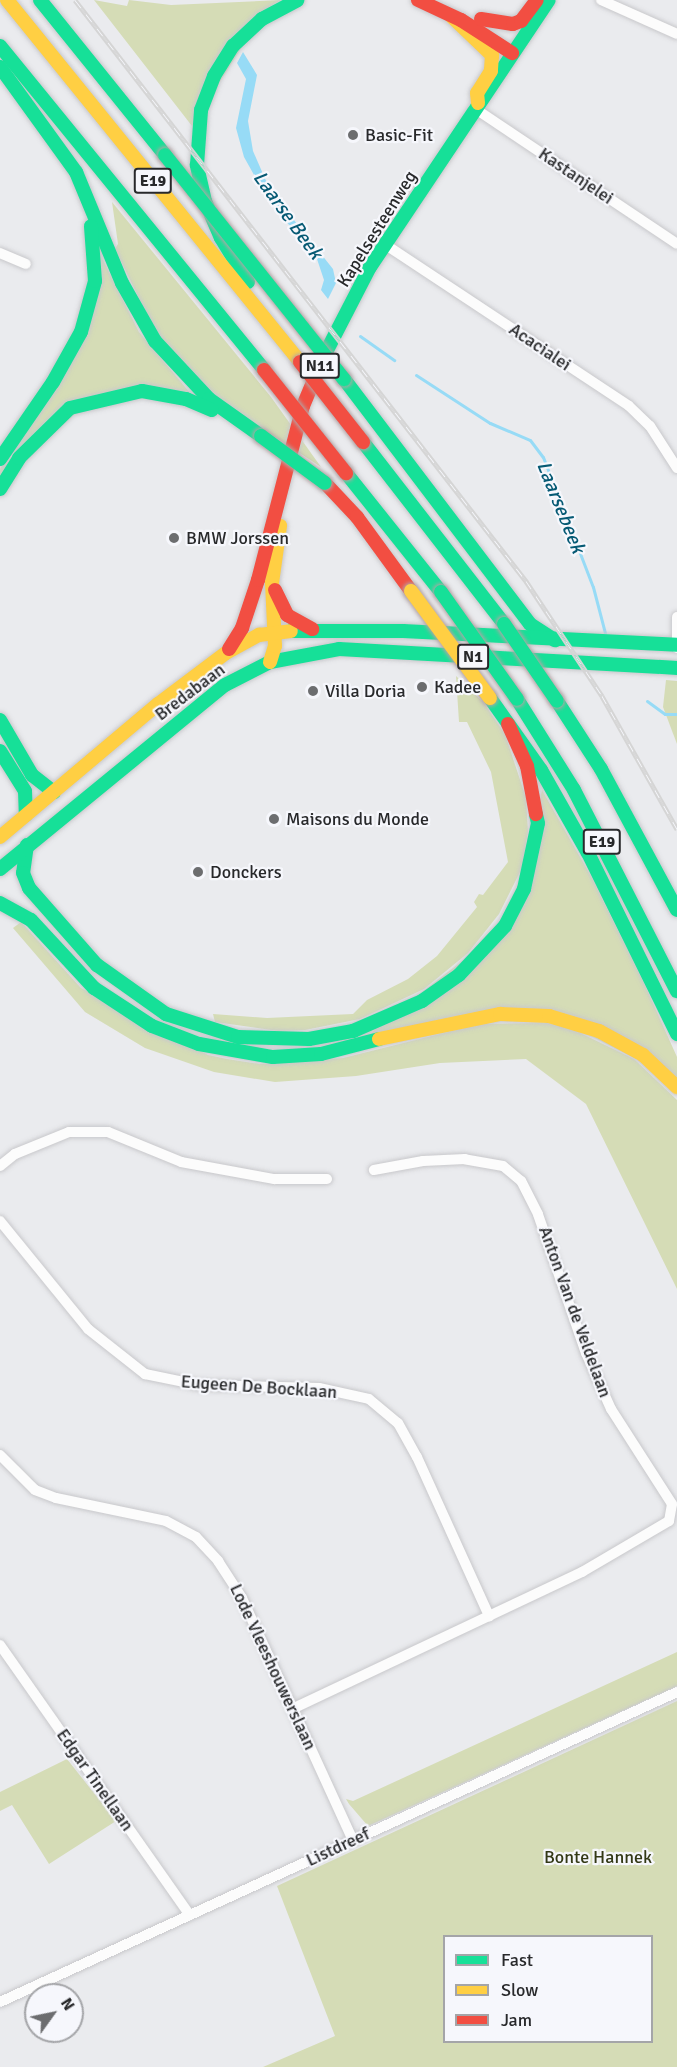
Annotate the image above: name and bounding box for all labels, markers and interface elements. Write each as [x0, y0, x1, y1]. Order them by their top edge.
place label: Basic-Fit [365, 124, 433, 146]
marker: Basic-Fit [346, 128, 360, 142]
street label: Kastanjelei [534, 143, 618, 209]
water label: Laarse Beek [248, 166, 328, 264]
street label: Kapelsesteenweg [332, 167, 422, 291]
road number: E19 [134, 168, 172, 194]
street label: Acacialei [505, 318, 575, 376]
road number: N11 [299, 353, 341, 379]
water label: Laarsebeek [532, 457, 590, 557]
place label: BMW Jorssen [186, 527, 289, 549]
marker: BMW Jorssen [167, 531, 181, 545]
road number: N1 [456, 644, 490, 670]
street label: Bredabaan [151, 659, 229, 725]
place label: Kadee [434, 676, 481, 698]
place label: Villa Doria [325, 680, 406, 702]
marker: Kadee [415, 680, 429, 694]
marker: Villa Doria [306, 684, 320, 698]
place label: Maisons du Monde [286, 808, 429, 830]
marker: Maisons du Monde [267, 812, 281, 826]
road number: E19 [582, 829, 622, 855]
place label: Donckers [210, 861, 282, 883]
marker: Donckers [191, 865, 205, 879]
street label: Anton Van de Veldelaan [534, 1223, 616, 1401]
street label: Eugeen De Bocklaan [180, 1371, 338, 1403]
street label: Lode Vleeshouwerslaan [225, 1581, 321, 1753]
street label: Edgar Tinellaan [52, 1725, 138, 1835]
street label: Listdreef [303, 1823, 373, 1871]
park label: Bonte Hannek [544, 1846, 652, 1868]
legend [443, 1935, 653, 2043]
text: Fast [501, 1949, 533, 1971]
text: Slow [501, 1979, 538, 2001]
north arrow [24, 1983, 84, 2043]
text: N [56, 1994, 79, 2014]
text: Jam [501, 2009, 532, 2031]

